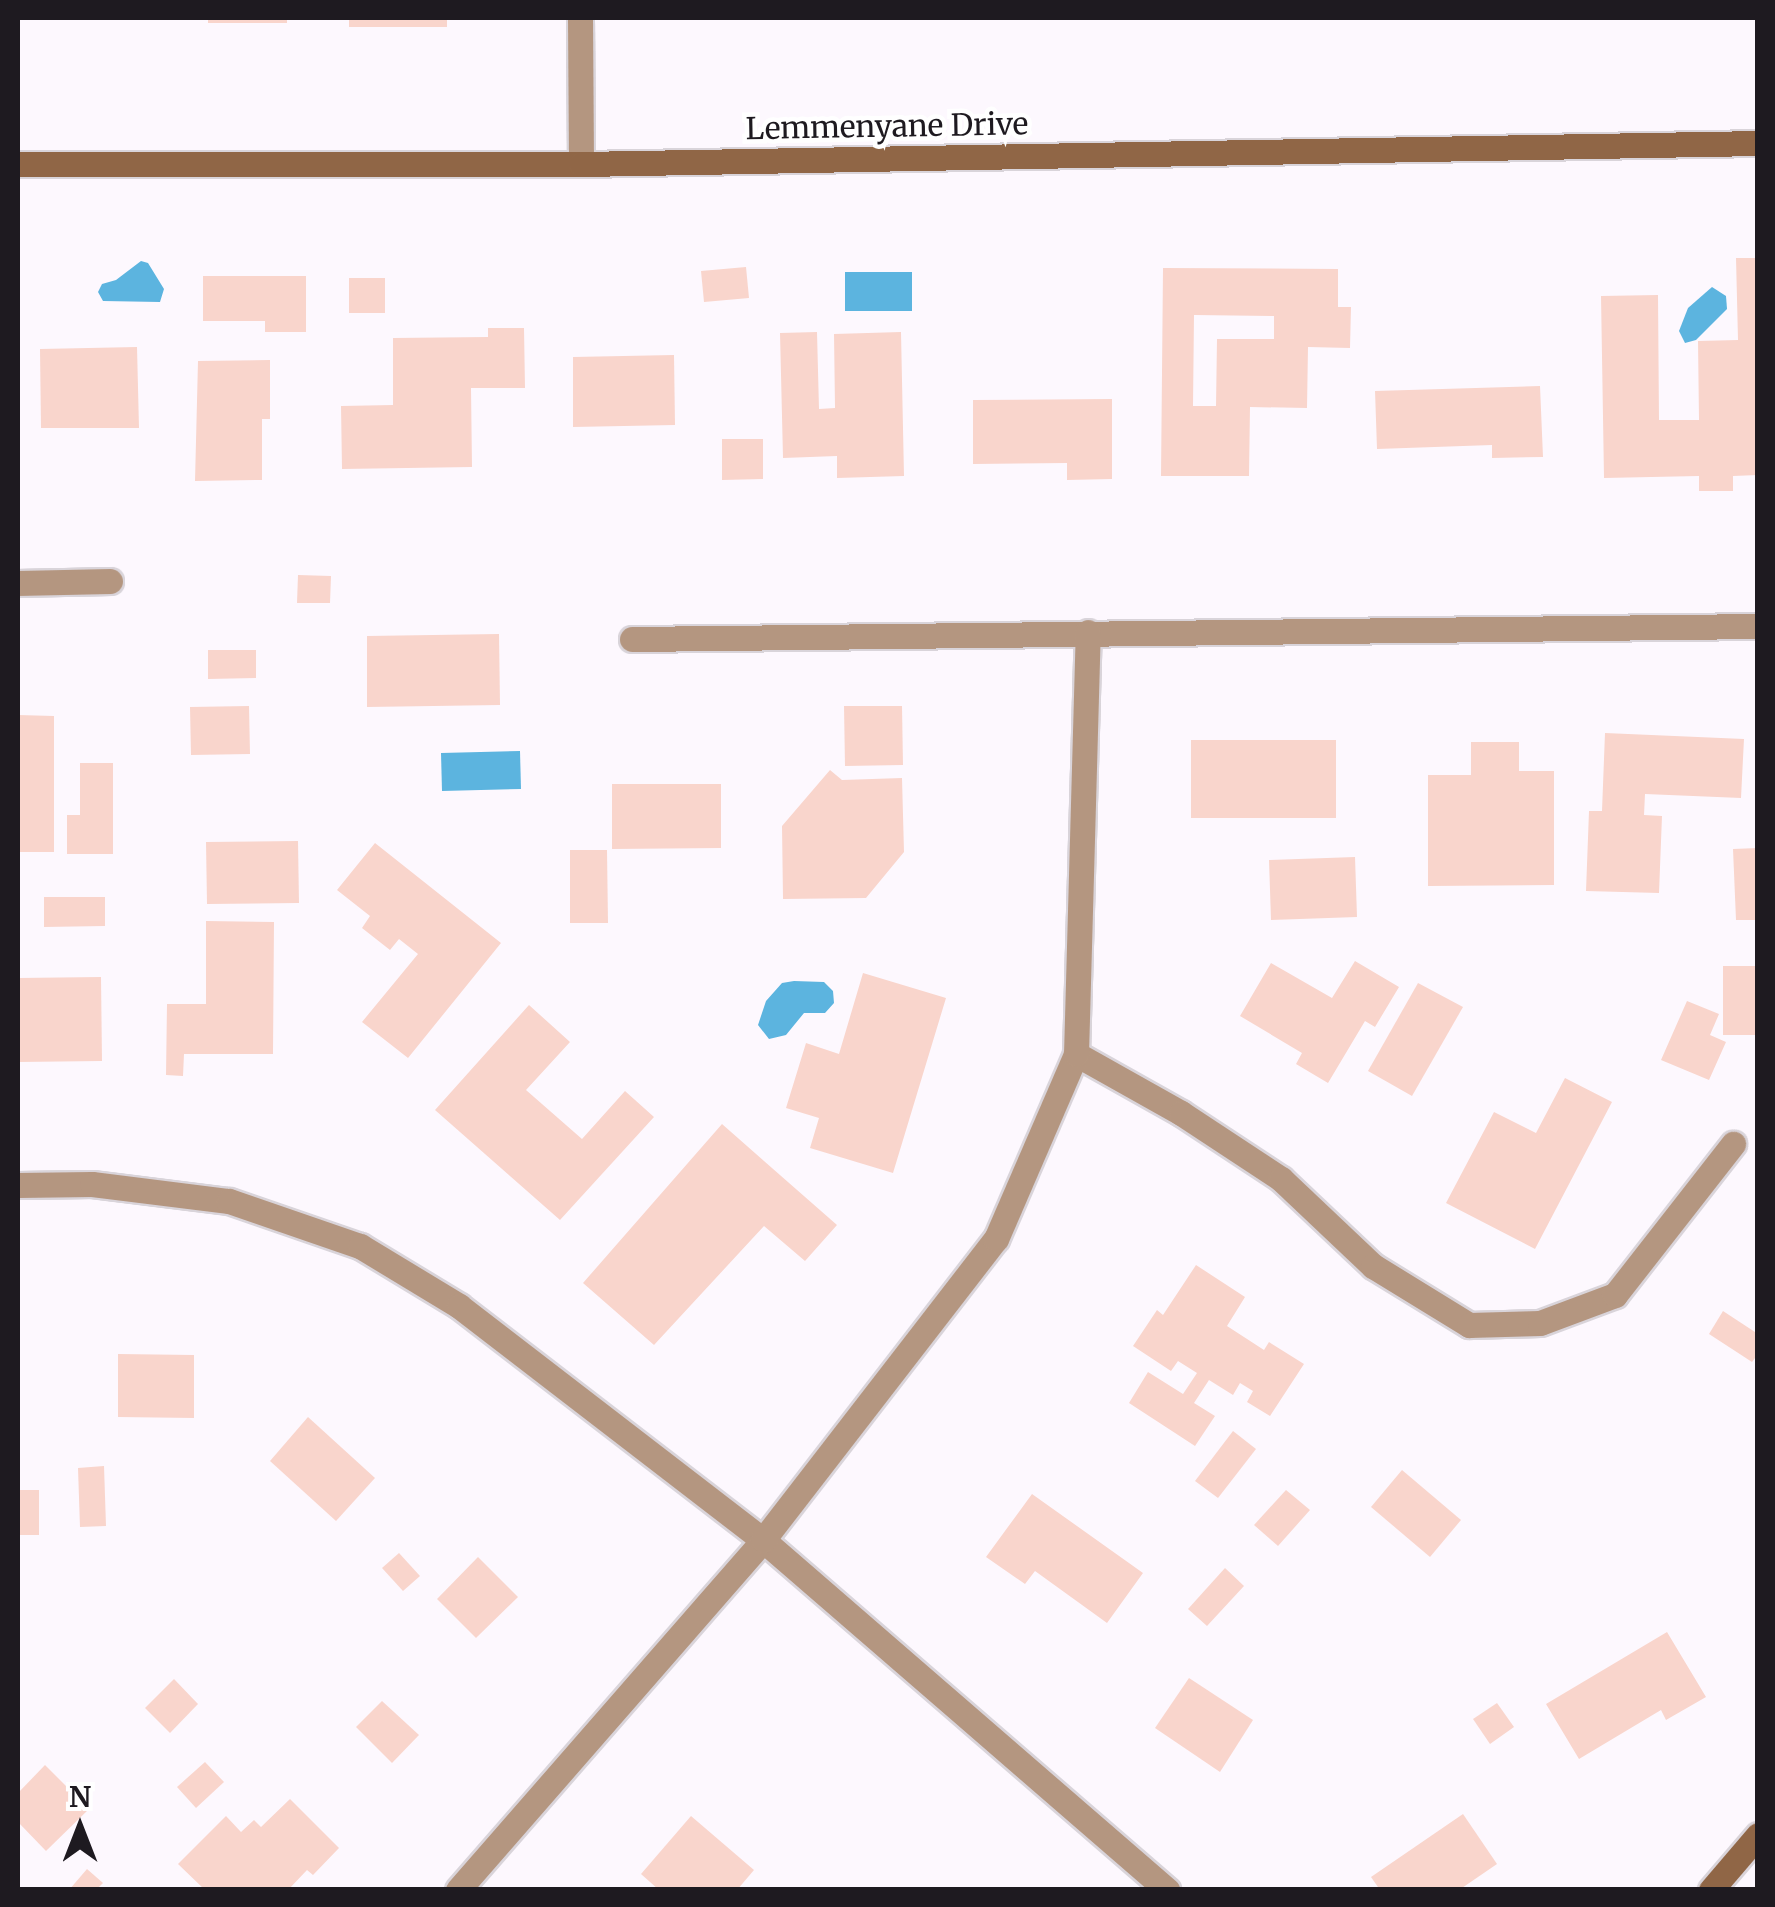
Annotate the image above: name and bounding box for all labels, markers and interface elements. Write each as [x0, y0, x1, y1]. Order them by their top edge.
street label: Lemmenyane Drive [745, 106, 1029, 146]
north arrow [30, 1777, 130, 1877]
text: N [69, 1779, 91, 1815]

